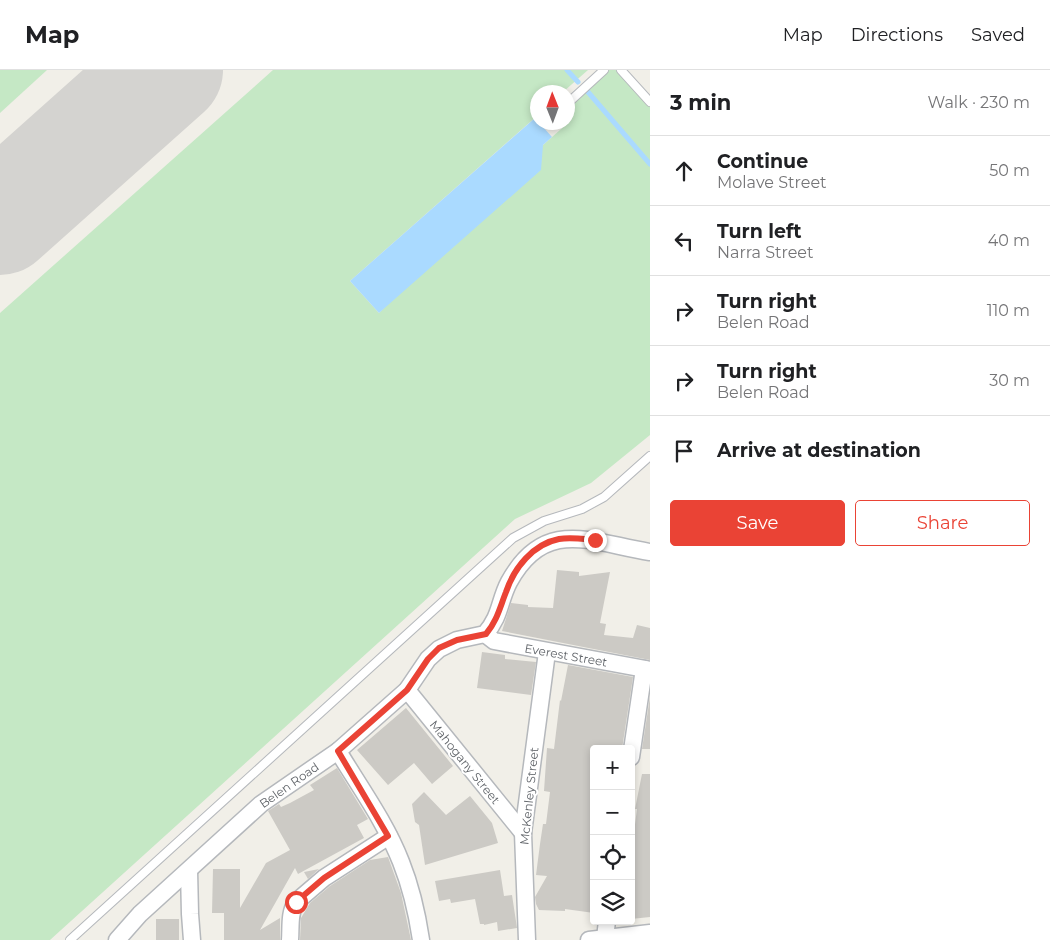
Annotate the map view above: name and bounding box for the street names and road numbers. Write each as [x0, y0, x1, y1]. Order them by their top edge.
street label: Everest Street [524, 640, 609, 670]
street label: Mahogany Street [427, 717, 503, 807]
street label: McKenley Street [516, 746, 542, 846]
street label: Belen Road [256, 759, 322, 811]

